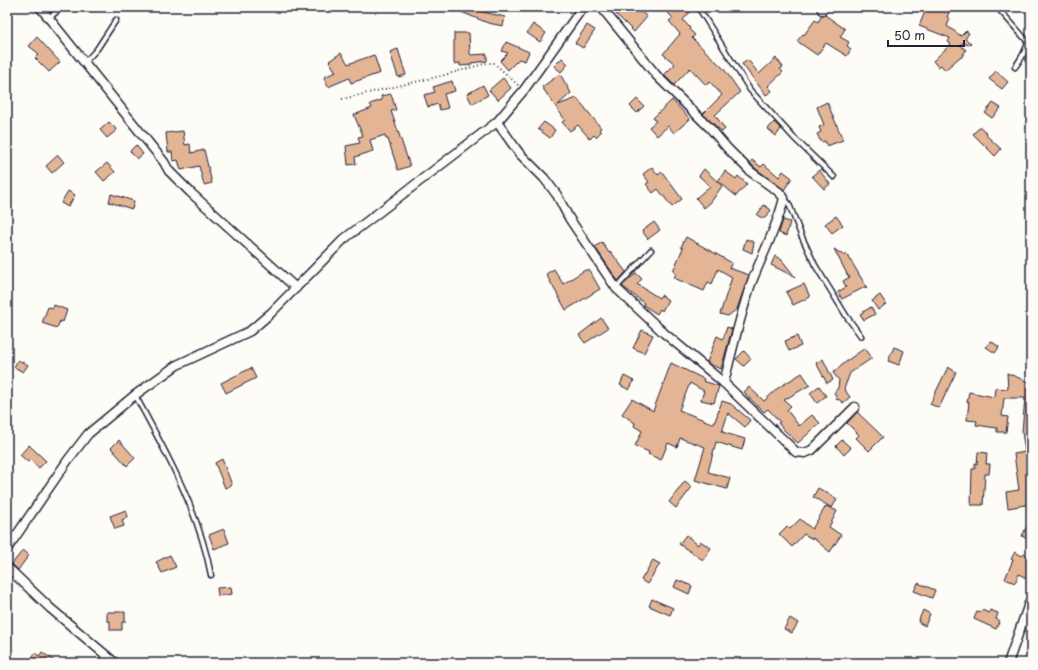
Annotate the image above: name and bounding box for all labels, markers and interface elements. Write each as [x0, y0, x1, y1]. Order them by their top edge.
scale bar [888, 22, 964, 48]
text: 50 m [894, 26, 925, 44]

